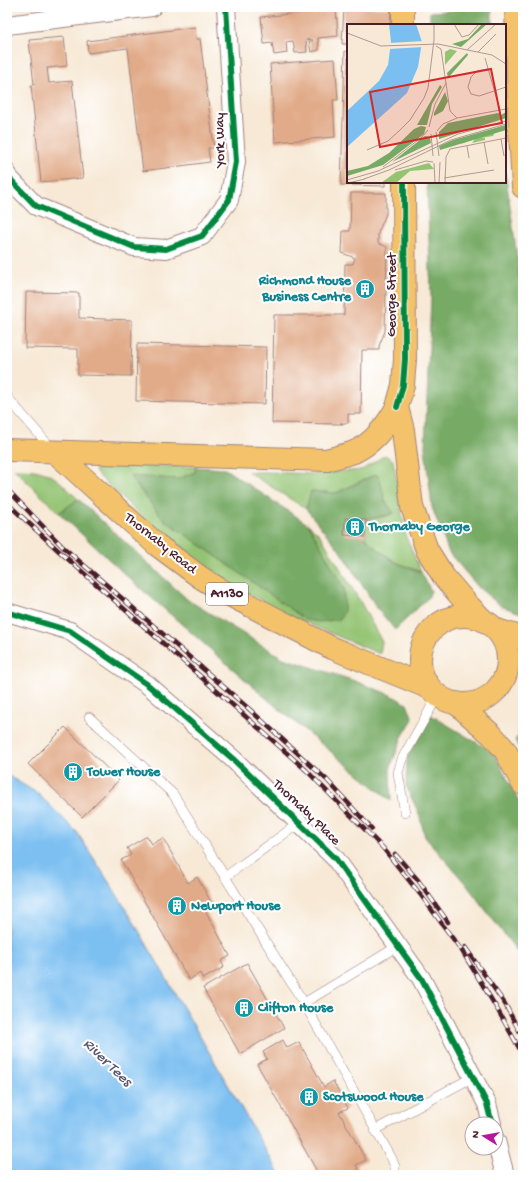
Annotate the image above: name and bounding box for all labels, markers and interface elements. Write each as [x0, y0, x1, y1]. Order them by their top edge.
inset map [347, 24, 506, 183]
street label: York Way [212, 112, 230, 170]
street label: George Street [384, 252, 401, 337]
place label: Richmond House Business Centre [258, 273, 352, 306]
building icon: Richmond House Business Centre [354, 278, 376, 300]
street label: Thornaby Road [120, 509, 201, 579]
building icon: Thornaby George [344, 516, 366, 538]
place label: Thornaby George [368, 519, 470, 536]
road number: A1130 [206, 583, 248, 605]
building icon: Tower House [62, 761, 84, 783]
place label: Tower House [86, 764, 161, 781]
street label: Thornaby Place [268, 776, 344, 850]
building icon: Newport House [166, 895, 188, 917]
place label: Newport House [191, 898, 281, 915]
building icon: Clifton House [233, 997, 255, 1019]
place label: Clifton House [257, 1000, 334, 1017]
water label: River Tees [79, 1035, 136, 1092]
building icon: Scotswood House [298, 1086, 320, 1108]
place label: Scotswood House [323, 1089, 424, 1106]
north arrow [464, 1116, 504, 1156]
text: N [470, 1130, 483, 1139]

